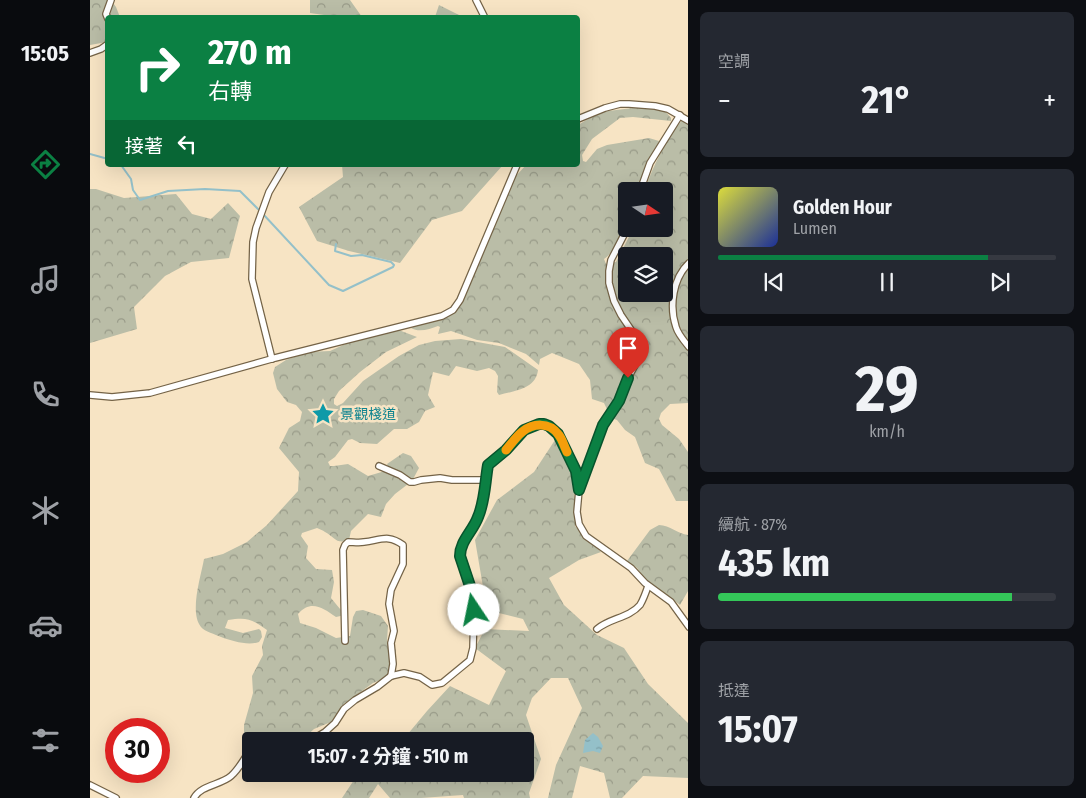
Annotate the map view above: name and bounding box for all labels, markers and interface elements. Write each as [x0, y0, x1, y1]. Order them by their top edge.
text: 270 m [208, 31, 292, 73]
icon: right [125, 35, 190, 100]
text: 15:05 [21, 40, 69, 67]
text: 空調 [718, 52, 750, 71]
text: 21° [862, 77, 912, 123]
text: 右轉 [208, 78, 252, 105]
text: − [718, 84, 731, 117]
text: + [1043, 84, 1056, 117]
icon: left [173, 130, 201, 158]
text: 接著 [125, 135, 163, 158]
icon: directions [28, 147, 63, 182]
north arrow [618, 182, 672, 238]
map controls [618, 182, 673, 302]
text: Golden Hour [793, 196, 892, 219]
text: Lumen [793, 219, 837, 238]
button: layers [618, 247, 673, 302]
icon: music [28, 262, 63, 297]
icon: previous [760, 268, 788, 296]
icon: pause [873, 268, 901, 296]
icon: next [986, 268, 1014, 296]
pin [607, 327, 649, 378]
icon: arrive [614, 334, 642, 362]
text: 29 [855, 350, 919, 428]
icon: phone [28, 377, 63, 412]
place icon: 景觀棧道 [310, 401, 336, 427]
place label: 景觀棧道 [340, 406, 396, 423]
text: km/h [869, 422, 905, 441]
icon: climate [28, 493, 63, 528]
text: 續航 · 87% [718, 515, 787, 534]
text: 435 km [718, 540, 830, 586]
position arrow [447, 583, 499, 635]
icon: car [28, 608, 63, 643]
text: 抵達 [718, 681, 750, 700]
text: 15:07 [718, 706, 798, 752]
speed limit sign: 30 [105, 718, 170, 783]
icon: filters [28, 723, 63, 758]
text: 15:07 · 2 分鐘 · 510 m [308, 745, 468, 768]

